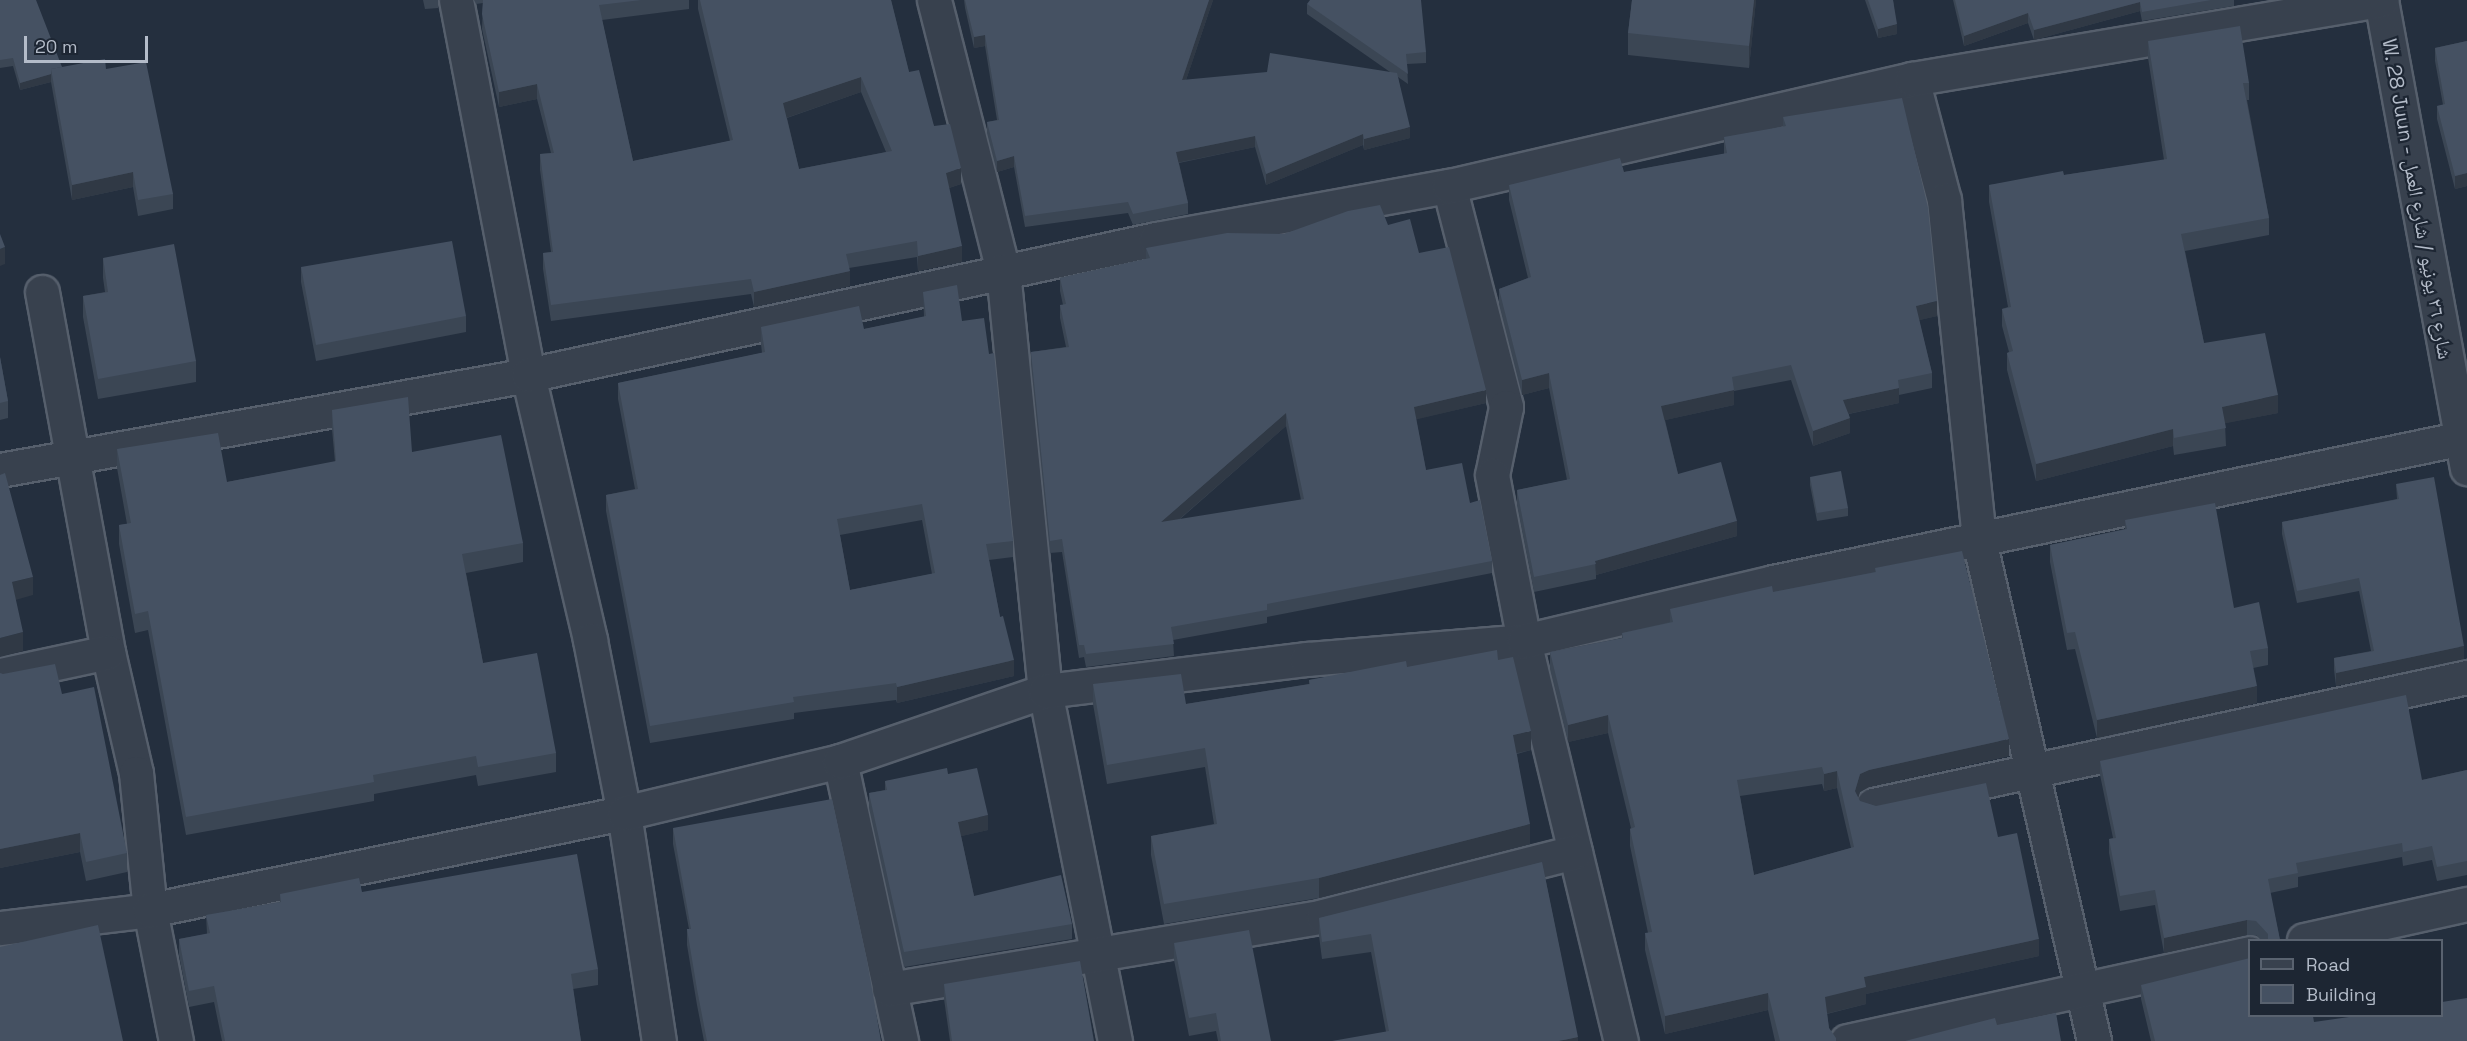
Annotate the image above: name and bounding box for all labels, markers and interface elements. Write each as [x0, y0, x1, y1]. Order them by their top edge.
scale bar [27, 24, 152, 62]
text: 20 m [35, 35, 78, 58]
street label: W. 28 Juun - شارع ٢٦ يونيو / شارع العمل [2377, 36, 2457, 362]
legend [2248, 939, 2443, 1017]
text: Road [2306, 953, 2350, 976]
text: Building [2306, 983, 2376, 1006]

